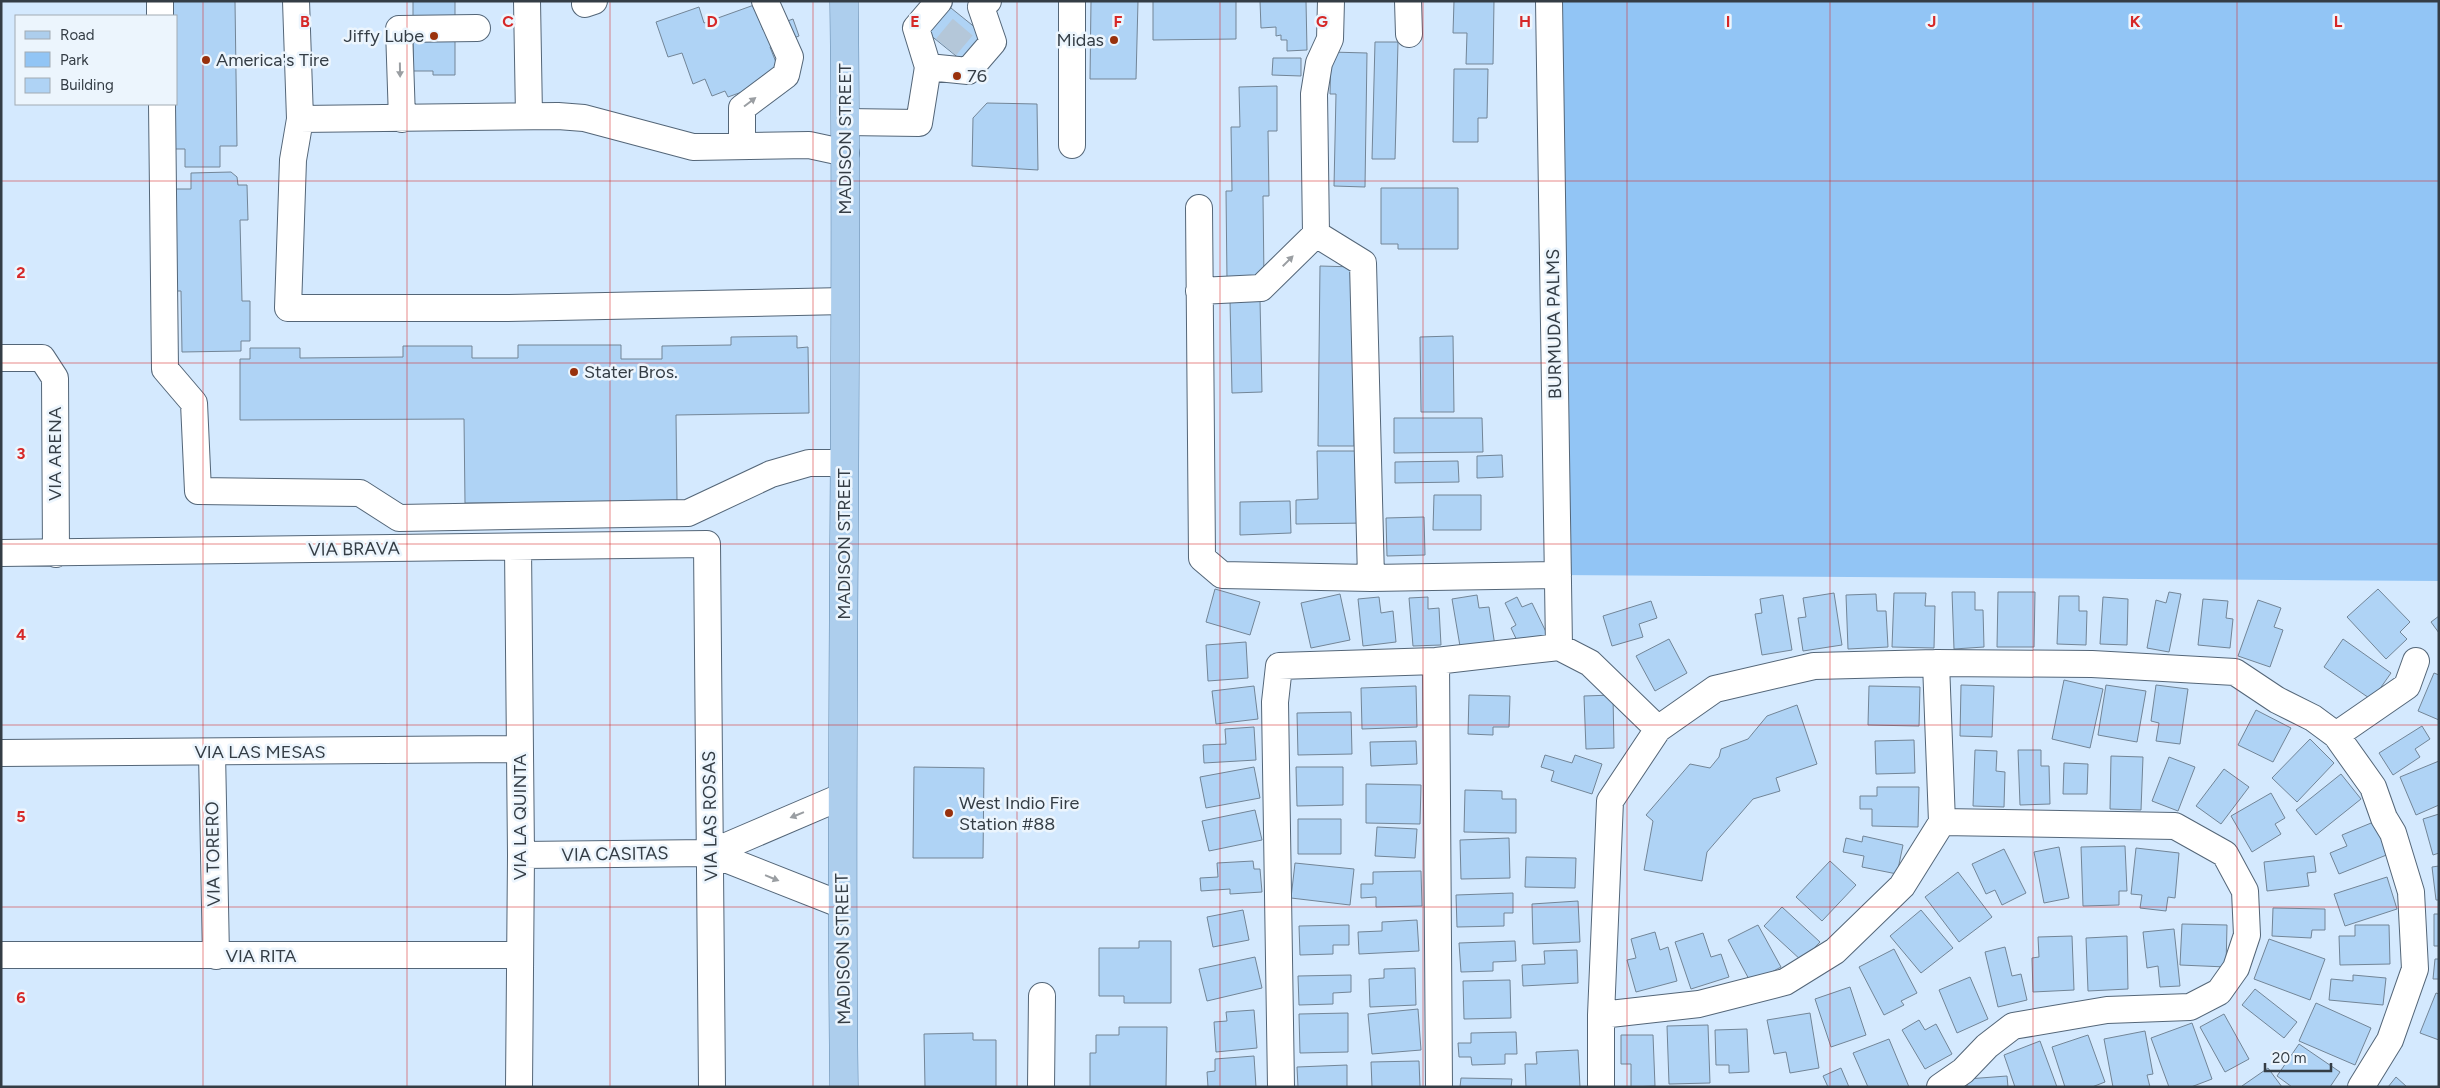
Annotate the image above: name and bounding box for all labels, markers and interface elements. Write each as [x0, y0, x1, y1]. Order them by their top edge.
text: B [300, 12, 310, 31]
text: C [502, 12, 514, 31]
text: D [706, 12, 718, 31]
text: E [910, 12, 920, 31]
text: F [1114, 12, 1123, 31]
text: G [1316, 12, 1328, 31]
text: H [1519, 12, 1531, 31]
text: I [1726, 12, 1730, 31]
text: J [1928, 12, 1936, 31]
text: K [2130, 12, 2141, 31]
text: L [2334, 12, 2343, 31]
legend [15, 15, 178, 105]
place label: Jiffy Lube [344, 25, 424, 47]
text: Road [60, 26, 95, 44]
place label: Midas [1056, 29, 1104, 51]
marker: Jiffy Lube [428, 30, 440, 42]
marker: Midas [1108, 34, 1120, 46]
place label: America's Tire [216, 49, 329, 71]
text: Park [60, 51, 89, 69]
marker: America's Tire [200, 54, 212, 66]
one-way arrow [397, 62, 405, 78]
street label: MADISON STREET [834, 63, 856, 215]
place label: 76 [967, 65, 987, 87]
marker: 76 [951, 70, 963, 82]
text: Building [60, 76, 114, 94]
one-way arrow [743, 96, 756, 107]
street label: BURMUDA PALMS [1542, 249, 1566, 399]
one-way arrow [1282, 255, 1294, 267]
text: 2 [16, 263, 26, 282]
place label: Stater Bros. [584, 361, 678, 383]
marker: Stater Bros. [568, 366, 580, 378]
street label: VIA ARENA [44, 407, 66, 501]
text: 3 [17, 444, 26, 463]
street label: MADISON STREET [833, 468, 855, 620]
street label: VIA BRAVA [308, 537, 400, 561]
text: 4 [16, 625, 26, 644]
street label: VIA LAS MESAS [194, 741, 326, 763]
street label: VIA LAS ROSAS [698, 751, 722, 881]
street label: VIA LA QUINTA [509, 754, 531, 880]
place label: West Indio Fire Station #88 [959, 792, 1080, 835]
street label: VIA TORERO [201, 801, 225, 907]
text: 5 [16, 807, 26, 826]
marker: West Indio Fire Station #88 [943, 807, 955, 819]
one-way arrow [790, 811, 804, 819]
street label: VIA CASITAS [561, 842, 669, 866]
street label: MADISON STREET [831, 873, 855, 1025]
one-way arrow [765, 874, 780, 882]
street label: VIA RITA [225, 945, 297, 967]
text: 6 [16, 988, 26, 1007]
scale bar [2265, 1040, 2331, 1072]
text: 20 m [2272, 1049, 2306, 1067]

